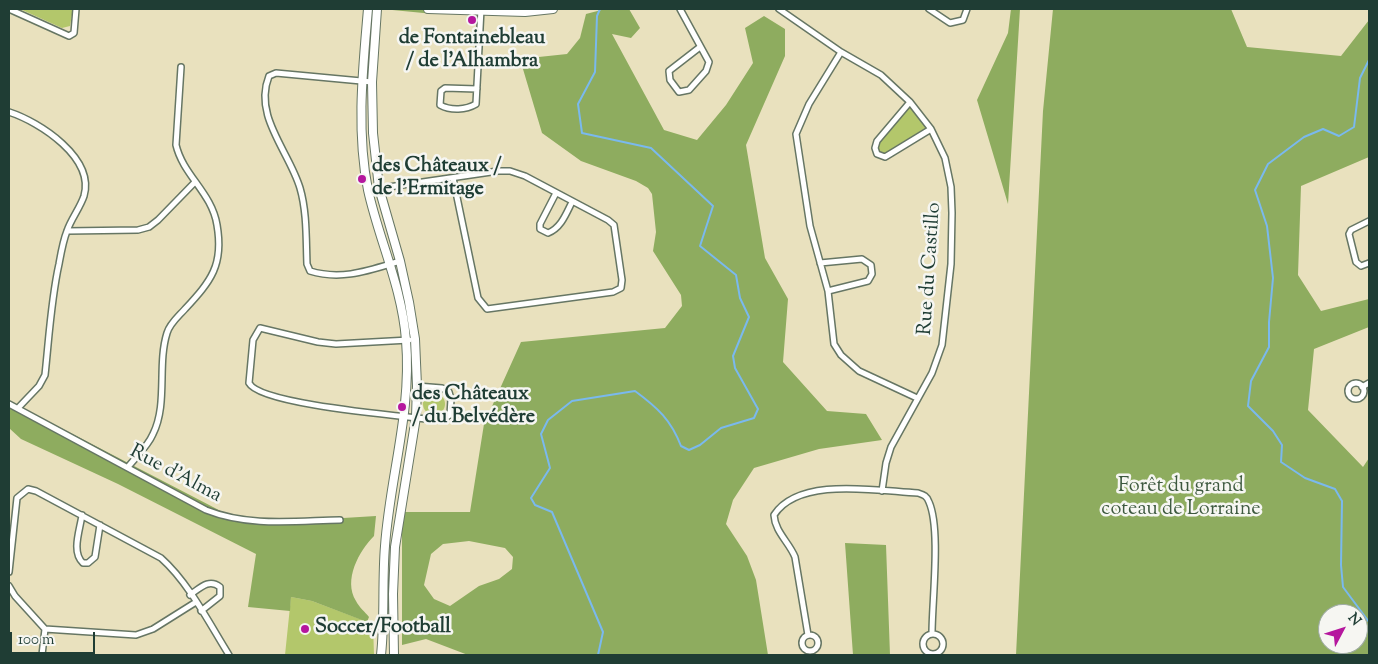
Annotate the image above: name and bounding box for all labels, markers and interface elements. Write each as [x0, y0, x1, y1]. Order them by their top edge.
marker: de Fontainebleau / de l'Alhambra [466, 14, 478, 26]
place label: de Fontainebleau / de l'Alhambra [399, 28, 545, 75]
place label: des Châteaux / de l'Ermitage [372, 156, 502, 203]
marker: des Châteaux / de l'Ermitage [356, 173, 368, 185]
street label: Rue du Castillo [914, 202, 948, 336]
place label: des Châteaux / du Belvédère [412, 384, 535, 431]
marker: des Châteaux / du Belvédère [396, 401, 408, 413]
street label: Rue d'Alma [125, 441, 225, 509]
park label: Forêt du grand coteau de Lorraine [1101, 476, 1261, 523]
north arrow [1318, 604, 1368, 654]
text: N [1342, 609, 1365, 631]
place label: Soccer/Football [315, 617, 451, 641]
scale bar [12, 622, 98, 654]
marker: Soccer/Football [299, 623, 311, 635]
text: 100 m [18, 630, 54, 651]

